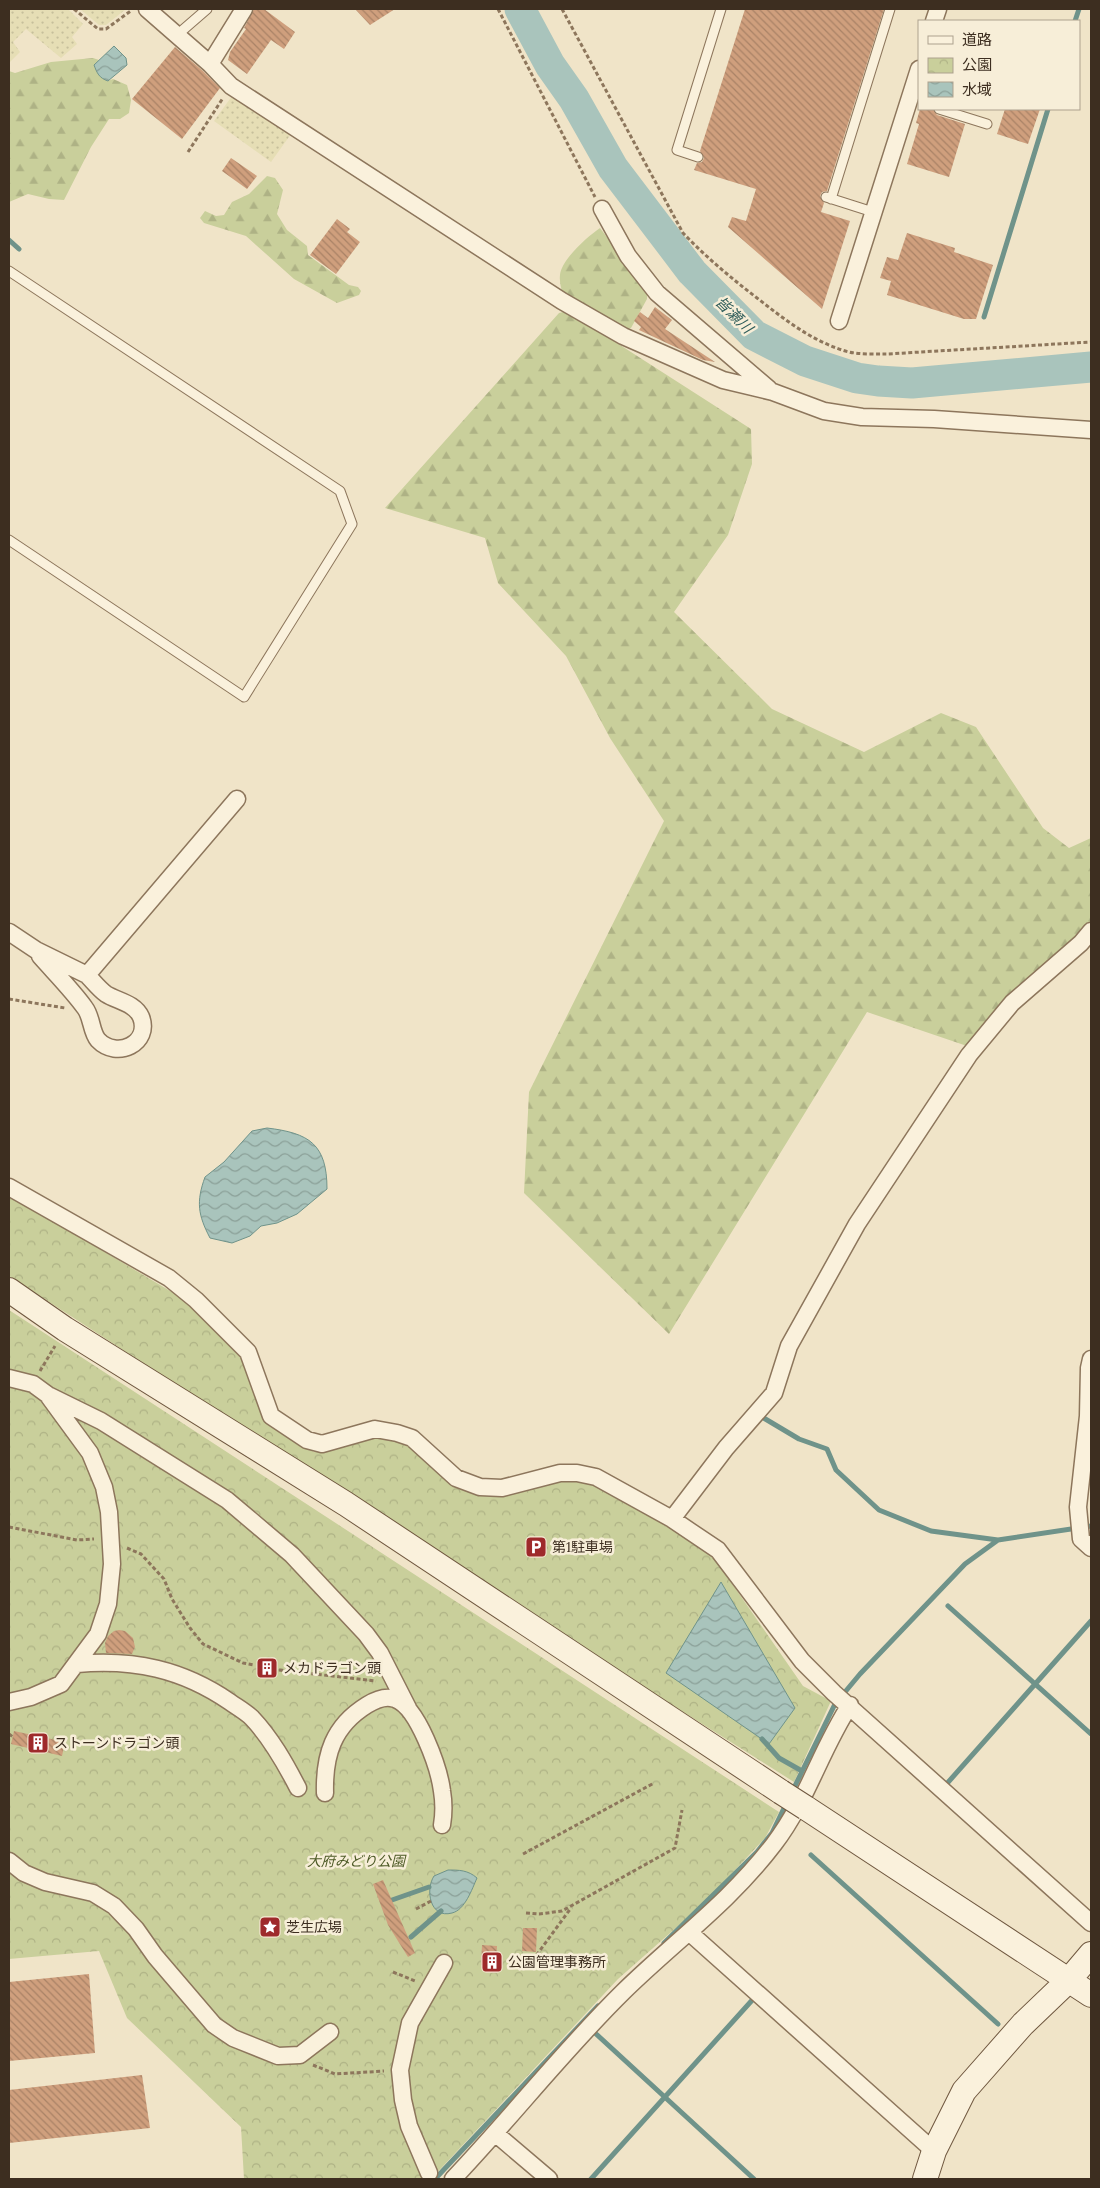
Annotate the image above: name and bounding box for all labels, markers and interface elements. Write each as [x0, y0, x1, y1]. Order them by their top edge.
legend [918, 20, 1080, 110]
text: 道路 [962, 30, 992, 49]
text: 公園 [962, 55, 992, 74]
text: 水域 [962, 80, 992, 99]
water label: 皆瀬川 [712, 292, 758, 339]
parking icon: 第1駐車場 [524, 1535, 548, 1559]
place label: 第1駐車場 [552, 1538, 613, 1556]
building icon: メカドラゴン頭 [255, 1656, 279, 1680]
place label: メカドラゴン頭 [283, 1659, 381, 1677]
building icon: ストーンドラゴン頭 [26, 1731, 50, 1755]
place label: ストーンドラゴン頭 [54, 1734, 179, 1752]
park label: 大府みどり公園 [307, 1852, 407, 1870]
place icon: 芝生広場 [258, 1915, 282, 1939]
place label: 芝生広場 [286, 1918, 342, 1936]
building icon: 公園管理事務所 [480, 1950, 504, 1974]
place label: 公園管理事務所 [508, 1953, 606, 1971]

